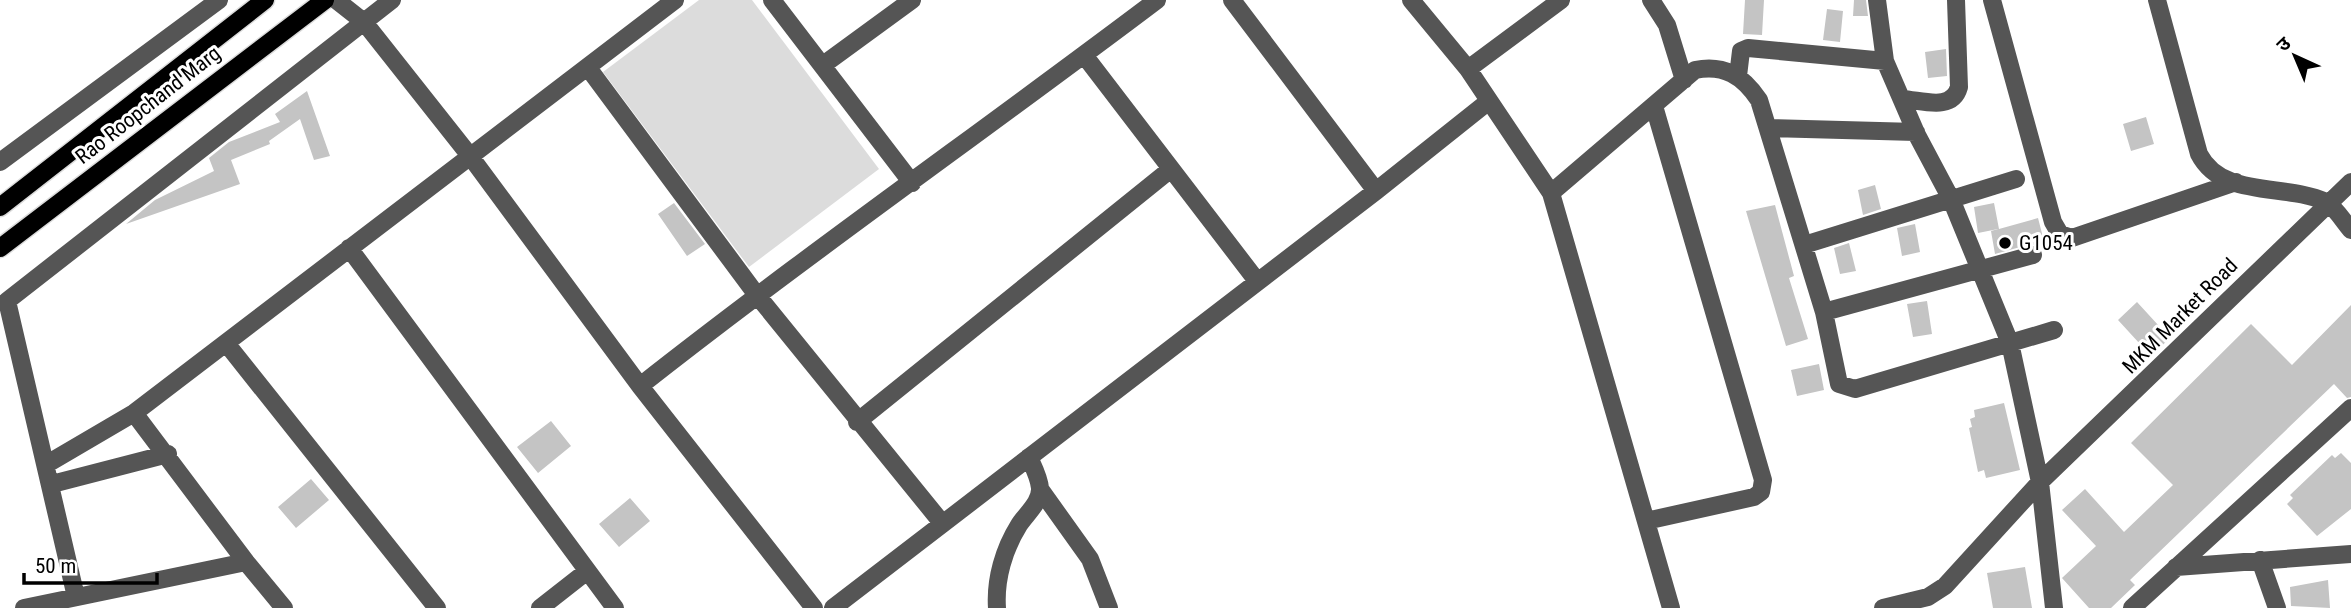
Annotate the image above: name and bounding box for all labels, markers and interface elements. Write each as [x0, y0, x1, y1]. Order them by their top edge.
north arrow [2260, 21, 2330, 91]
text: उ [2272, 31, 2296, 56]
street label: Rao Roopchand Marg [71, 41, 225, 169]
place label: G1054 [2019, 231, 2073, 255]
marker: G1054 [1997, 235, 2013, 251]
street label: MKM Market Road [2118, 254, 2242, 378]
scale bar [24, 542, 158, 586]
text: 50 m [35, 554, 76, 578]

